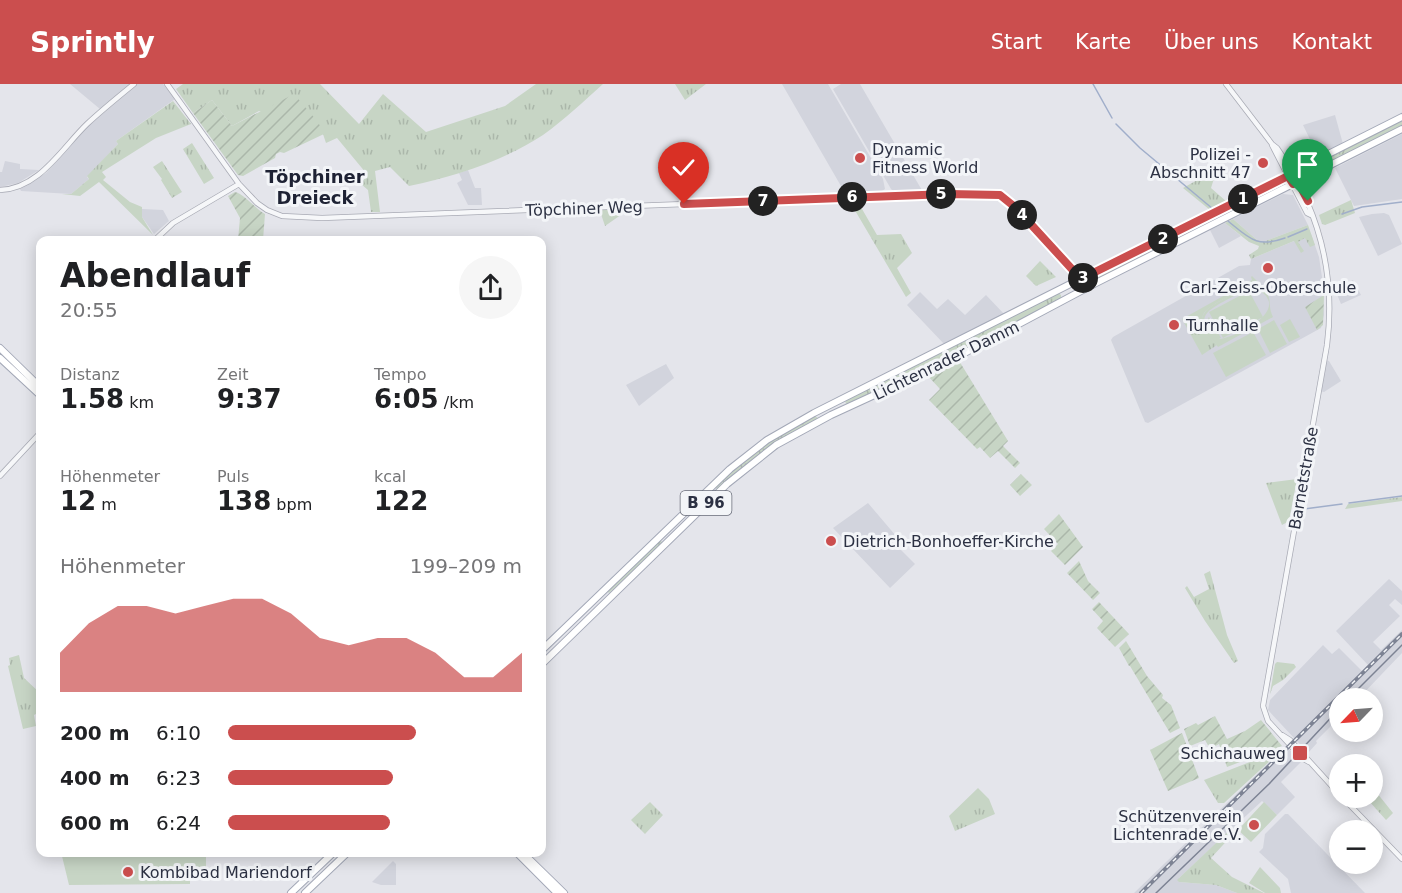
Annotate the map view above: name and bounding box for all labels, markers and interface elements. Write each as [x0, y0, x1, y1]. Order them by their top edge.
text: Sprintly [30, 26, 155, 59]
text: Start [991, 30, 1042, 54]
text: Karte [1075, 30, 1131, 54]
text: Über uns [1164, 30, 1259, 54]
text: Kontakt [1292, 30, 1372, 54]
pin [1282, 139, 1333, 201]
place label: Dynamic Fitness World [872, 140, 978, 177]
pin [658, 142, 709, 204]
place label: Polizei - Abschnitt 47 [1150, 145, 1251, 182]
icon: arrive [1291, 148, 1324, 181]
icon: check [667, 151, 700, 184]
marker: Dynamic Fitness World [853, 151, 867, 165]
marker: Polizei - Abschnitt 47 [1256, 156, 1270, 170]
district label: Töpchiner Dreieck [265, 166, 365, 208]
pin: 5 [926, 179, 956, 209]
pin: 6 [837, 182, 867, 212]
text: 5 [935, 184, 947, 203]
pin: 1 [1228, 184, 1258, 214]
pin: 7 [748, 186, 778, 216]
text: 6 [846, 187, 858, 206]
text: 1 [1237, 189, 1249, 208]
text: 7 [757, 191, 769, 210]
street label: Töpchiner Weg [524, 197, 643, 220]
pin: 4 [1007, 200, 1037, 230]
text: 4 [1016, 205, 1028, 224]
pin: 2 [1148, 224, 1178, 254]
text: 2 [1157, 229, 1169, 248]
text: Abendlauf [60, 256, 250, 295]
button: share [459, 256, 522, 319]
marker: Carl-Zeiss-Oberschule [1261, 261, 1275, 275]
pin: 3 [1068, 263, 1098, 293]
text: 3 [1077, 268, 1089, 287]
place label: Carl-Zeiss-Oberschule [1180, 278, 1356, 297]
text: 20:55 [60, 298, 118, 322]
place label: Turnhalle [1185, 316, 1259, 335]
street label: Lichtenrader Damm [870, 317, 1022, 404]
marker: Turnhalle [1167, 318, 1181, 332]
text: Distanz [60, 365, 120, 384]
text: Zeit [217, 365, 249, 384]
text: Tempo [374, 365, 426, 384]
text: 1.58 [60, 384, 124, 414]
text: 9:37 [217, 384, 282, 414]
text: 6:05 [374, 384, 439, 414]
text: km [124, 393, 154, 412]
text: /km [439, 393, 474, 412]
street label: Barnetstraße [1285, 425, 1322, 531]
text: Höhenmeter [60, 467, 160, 486]
text: Puls [217, 467, 249, 486]
text: kcal [374, 467, 406, 486]
text: 12 [60, 486, 96, 516]
text: 138 [217, 486, 271, 516]
text: 122 [374, 486, 428, 516]
road number: B 96 [680, 491, 732, 515]
text: m [96, 495, 117, 514]
text: bpm [271, 495, 312, 514]
place label: Dietrich-Bonhoeffer-Kirche [843, 532, 1054, 551]
marker: Dietrich-Bonhoeffer-Kirche [824, 534, 838, 548]
text: Höhenmeter [60, 554, 185, 578]
text: 199–209 m [410, 554, 522, 578]
north arrow [1329, 688, 1383, 742]
map controls [1329, 688, 1383, 874]
text: 200 m [60, 721, 130, 745]
text: 6:10 [156, 721, 201, 745]
place label: Schichauweg [1180, 744, 1286, 763]
marker: Schichauweg [1291, 744, 1309, 762]
button: + [1329, 754, 1383, 808]
text: 400 m [60, 766, 130, 790]
text: 6:23 [156, 766, 201, 790]
place label: Schützenverein Lichtenrade e.V. [1113, 807, 1242, 844]
text: 600 m [60, 811, 130, 835]
text: 6:24 [156, 811, 201, 835]
marker: Schützenverein Lichtenrade e.V. [1247, 818, 1261, 832]
button: − [1329, 820, 1383, 874]
place label: Kombibad Mariendorf [140, 863, 312, 882]
marker: Kombibad Mariendorf [121, 865, 135, 879]

